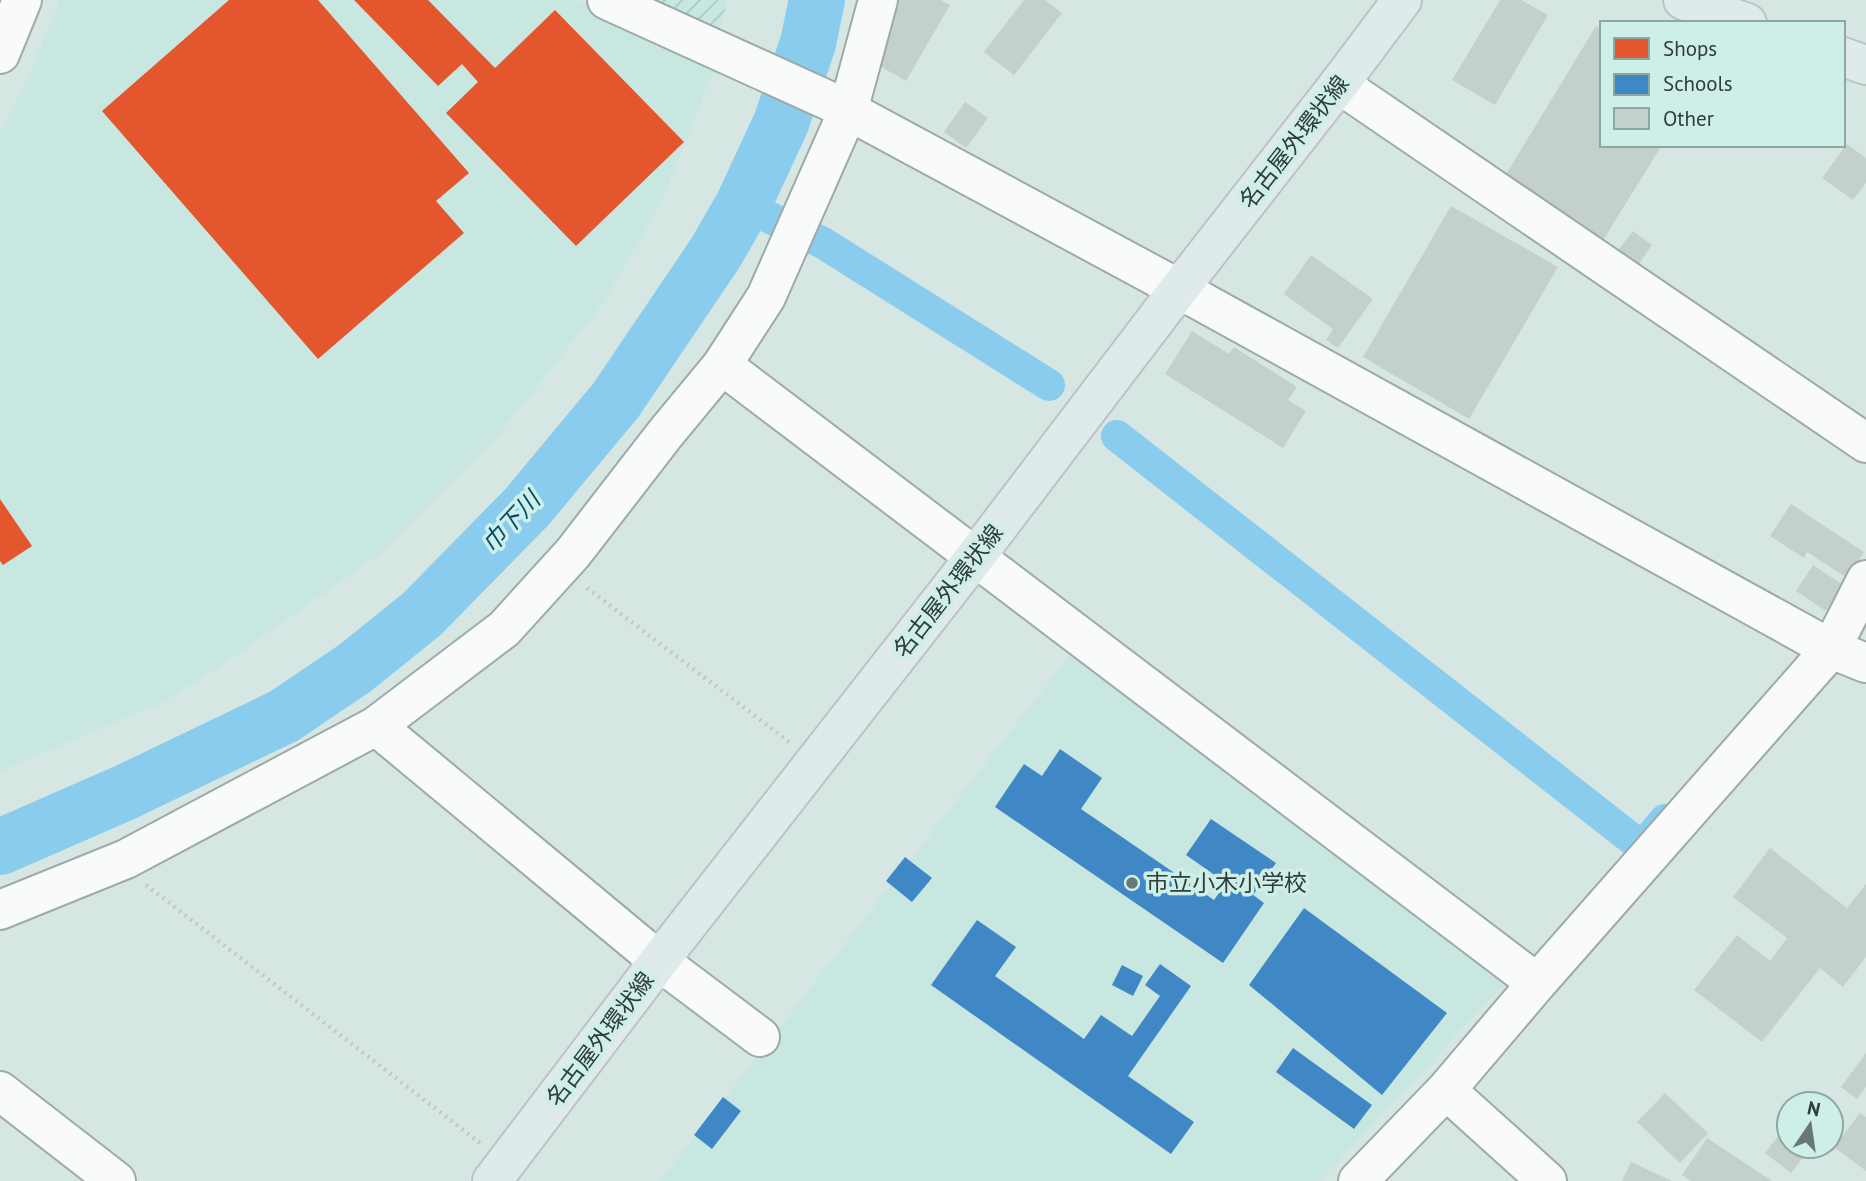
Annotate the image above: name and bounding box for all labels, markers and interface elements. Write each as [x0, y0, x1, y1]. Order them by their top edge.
legend [1600, 21, 1845, 147]
text: Shops [1663, 35, 1717, 62]
street label: 名古屋外環状線 [1233, 69, 1355, 214]
text: Schools [1663, 70, 1733, 97]
text: Other [1663, 105, 1714, 132]
water label: 巾下川 [475, 483, 549, 559]
street label: 名古屋外環状線 [887, 518, 1009, 663]
place label: 市立小木小学校 [1146, 868, 1307, 897]
marker: 市立小木小学校 [1124, 875, 1140, 891]
street label: 名古屋外環状線 [540, 966, 660, 1112]
north arrow [1775, 1090, 1845, 1160]
text: N [1805, 1095, 1823, 1122]

